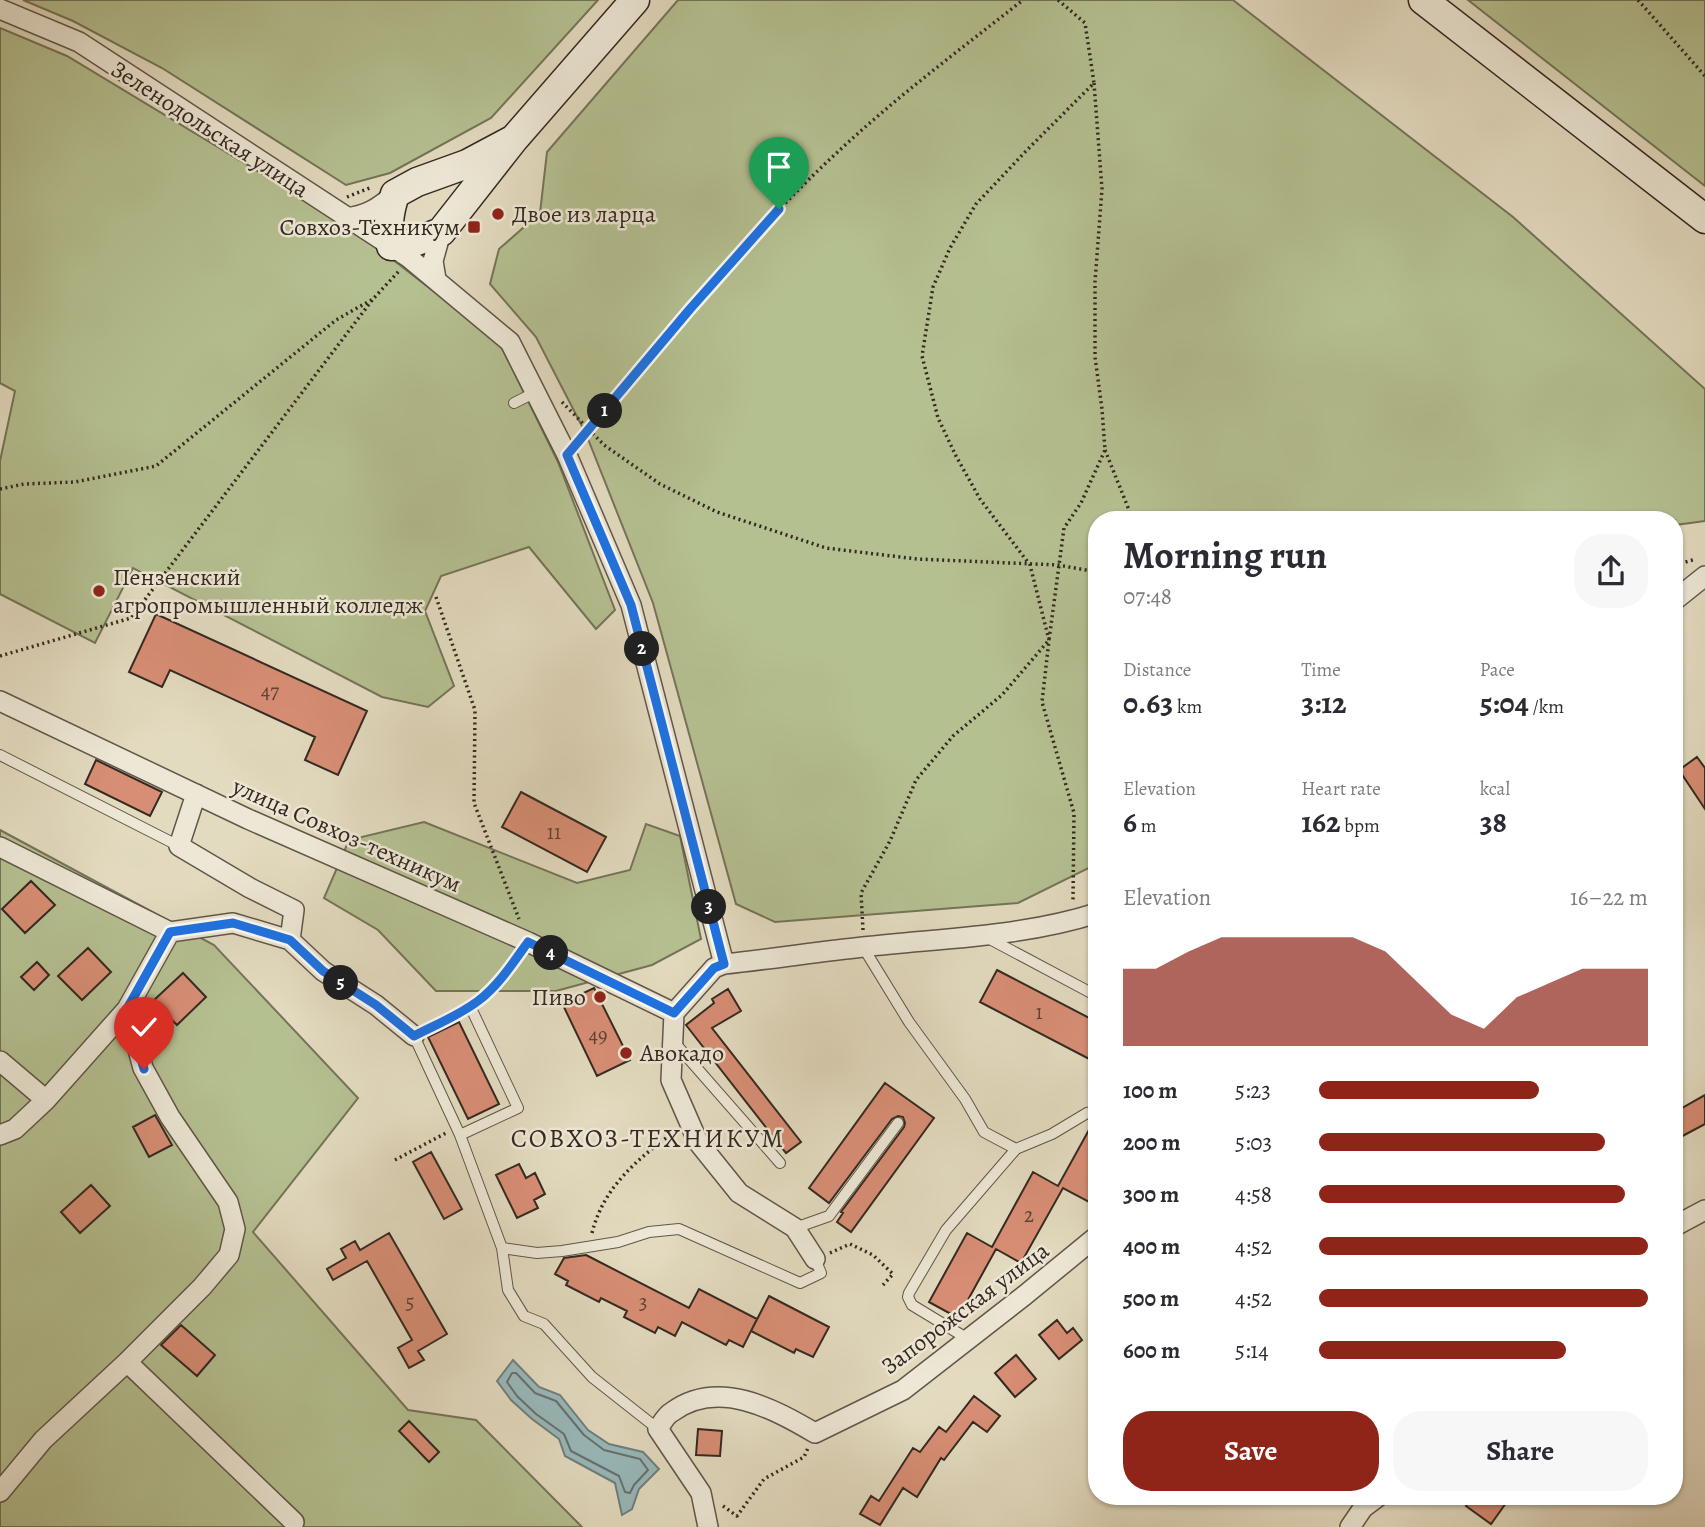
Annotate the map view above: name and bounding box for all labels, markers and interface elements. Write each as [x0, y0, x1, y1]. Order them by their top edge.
street label: Зеленодольская улица [105, 53, 315, 205]
pin [749, 137, 809, 209]
icon: arrive [760, 148, 798, 186]
place label: Двое из ларца [512, 198, 656, 230]
marker: Двое из ларца [490, 206, 506, 222]
place label: Совхоз-Техникум [279, 211, 460, 243]
marker: Совхоз-Техникум [466, 219, 482, 235]
pin: 1 [588, 394, 622, 428]
text: 1 [601, 397, 608, 423]
text: Morning run [1123, 529, 1327, 581]
button: share [1574, 534, 1648, 608]
place label: Пензенский агропромышленный колледж [113, 561, 423, 621]
text: 07:48 [1123, 581, 1172, 612]
marker: Пензенский агропромышленный колледж [91, 583, 107, 599]
pin: 2 [624, 632, 660, 666]
text: 2 [637, 635, 646, 661]
text: Distance [1123, 657, 1191, 683]
text: Time [1301, 657, 1341, 683]
text: Pace [1480, 657, 1515, 683]
house number: 47 [261, 677, 279, 705]
text: 0.63 [1123, 683, 1173, 723]
text: 3:12 [1301, 683, 1347, 723]
text: 5:04 [1480, 683, 1529, 723]
text: km [1173, 694, 1202, 720]
text: /km [1529, 694, 1564, 720]
street label: улица Совхоз-техникум [227, 770, 466, 900]
text: Elevation [1123, 776, 1196, 802]
text: Heart rate [1301, 776, 1381, 802]
text: kcal [1480, 776, 1510, 802]
text: 6 [1123, 802, 1137, 842]
text: 162 [1301, 802, 1341, 842]
text: 38 [1480, 802, 1507, 842]
text: m [1137, 813, 1157, 839]
text: bpm [1341, 813, 1380, 839]
house number: 11 [547, 818, 561, 846]
text: Elevation [1123, 882, 1211, 913]
text: 16–22 m [1570, 882, 1648, 913]
pin: 3 [692, 890, 726, 925]
text: 3 [704, 893, 713, 919]
pin: 4 [534, 936, 568, 970]
text: 4 [546, 939, 555, 965]
pin: 5 [324, 965, 358, 1000]
text: 5 [336, 969, 345, 995]
place label: Пиво [532, 981, 586, 1013]
marker: Пиво [592, 989, 608, 1005]
pin [114, 997, 174, 1069]
house number: 1 [1035, 998, 1043, 1026]
icon: check [125, 1008, 163, 1046]
house number: 49 [588, 1021, 608, 1049]
place label: Авокадо [639, 1037, 724, 1069]
marker: Авокадо [618, 1045, 634, 1061]
text: 100 m [1123, 1075, 1178, 1106]
text: 5:23 [1235, 1075, 1271, 1106]
district label: СОВХОЗ-ТЕХНИКУМ [511, 1121, 785, 1156]
text: 200 m [1123, 1127, 1181, 1158]
text: 5:03 [1235, 1127, 1272, 1158]
text: 300 m [1123, 1179, 1179, 1210]
text: 4:58 [1235, 1179, 1272, 1210]
house number: 2 [1024, 1201, 1034, 1229]
text: 400 m [1123, 1231, 1180, 1262]
text: 4:52 [1235, 1231, 1272, 1262]
street label: Запорожская улица [875, 1234, 1055, 1382]
text: 500 m [1123, 1283, 1179, 1314]
text: 4:52 [1235, 1283, 1272, 1314]
house number: 5 [405, 1288, 415, 1316]
house number: 3 [639, 1288, 647, 1316]
text: 600 m [1123, 1335, 1180, 1366]
text: 5:14 [1235, 1335, 1269, 1366]
button: Save [1123, 1411, 1379, 1491]
button: Share [1393, 1411, 1648, 1491]

